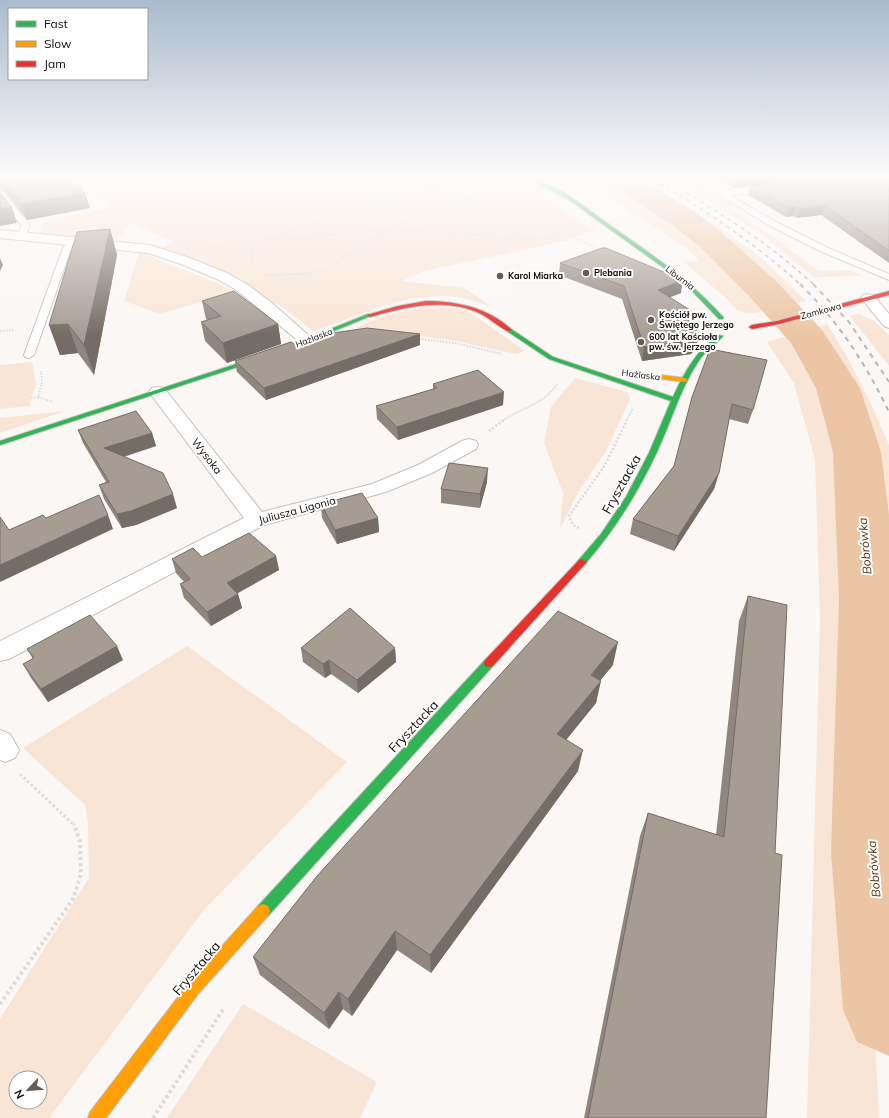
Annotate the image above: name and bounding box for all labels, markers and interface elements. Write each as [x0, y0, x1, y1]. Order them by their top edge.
legend [8, 8, 148, 80]
text: Fast [44, 16, 68, 31]
text: Slow [44, 36, 72, 51]
text: Jam [44, 56, 66, 71]
street label: Liburnia [664, 263, 697, 292]
place label: Plebania [594, 267, 632, 278]
marker: Plebania [581, 268, 591, 278]
place label: Karol Miarka [508, 270, 563, 281]
marker: Karol Miarka [495, 271, 505, 281]
street label: Zamkowa [799, 300, 842, 321]
place label: Kościół pw. Świętego Jerzego [659, 309, 734, 330]
marker: Kościół pw. Świętego Jerzego [646, 315, 656, 325]
street label: Hażlaska [294, 325, 334, 350]
place label: 600 lat Kościoła pw. św. Jerzego [649, 331, 718, 352]
marker: 600 lat Kościoła pw. św. Jerzego [636, 337, 646, 347]
street label: Hażlaska [621, 367, 661, 382]
street label: Wysoka [189, 435, 225, 477]
street label: Frysztacka [598, 452, 644, 516]
street label: Juliusza Ligonia [257, 493, 337, 527]
water label: Bobrówka [855, 517, 874, 575]
street label: Frysztacka [385, 697, 441, 755]
water label: Bobrówka [864, 840, 883, 898]
street label: Frysztacka [169, 938, 223, 998]
north arrow [8, 1070, 48, 1110]
text: N [11, 1088, 27, 1101]

